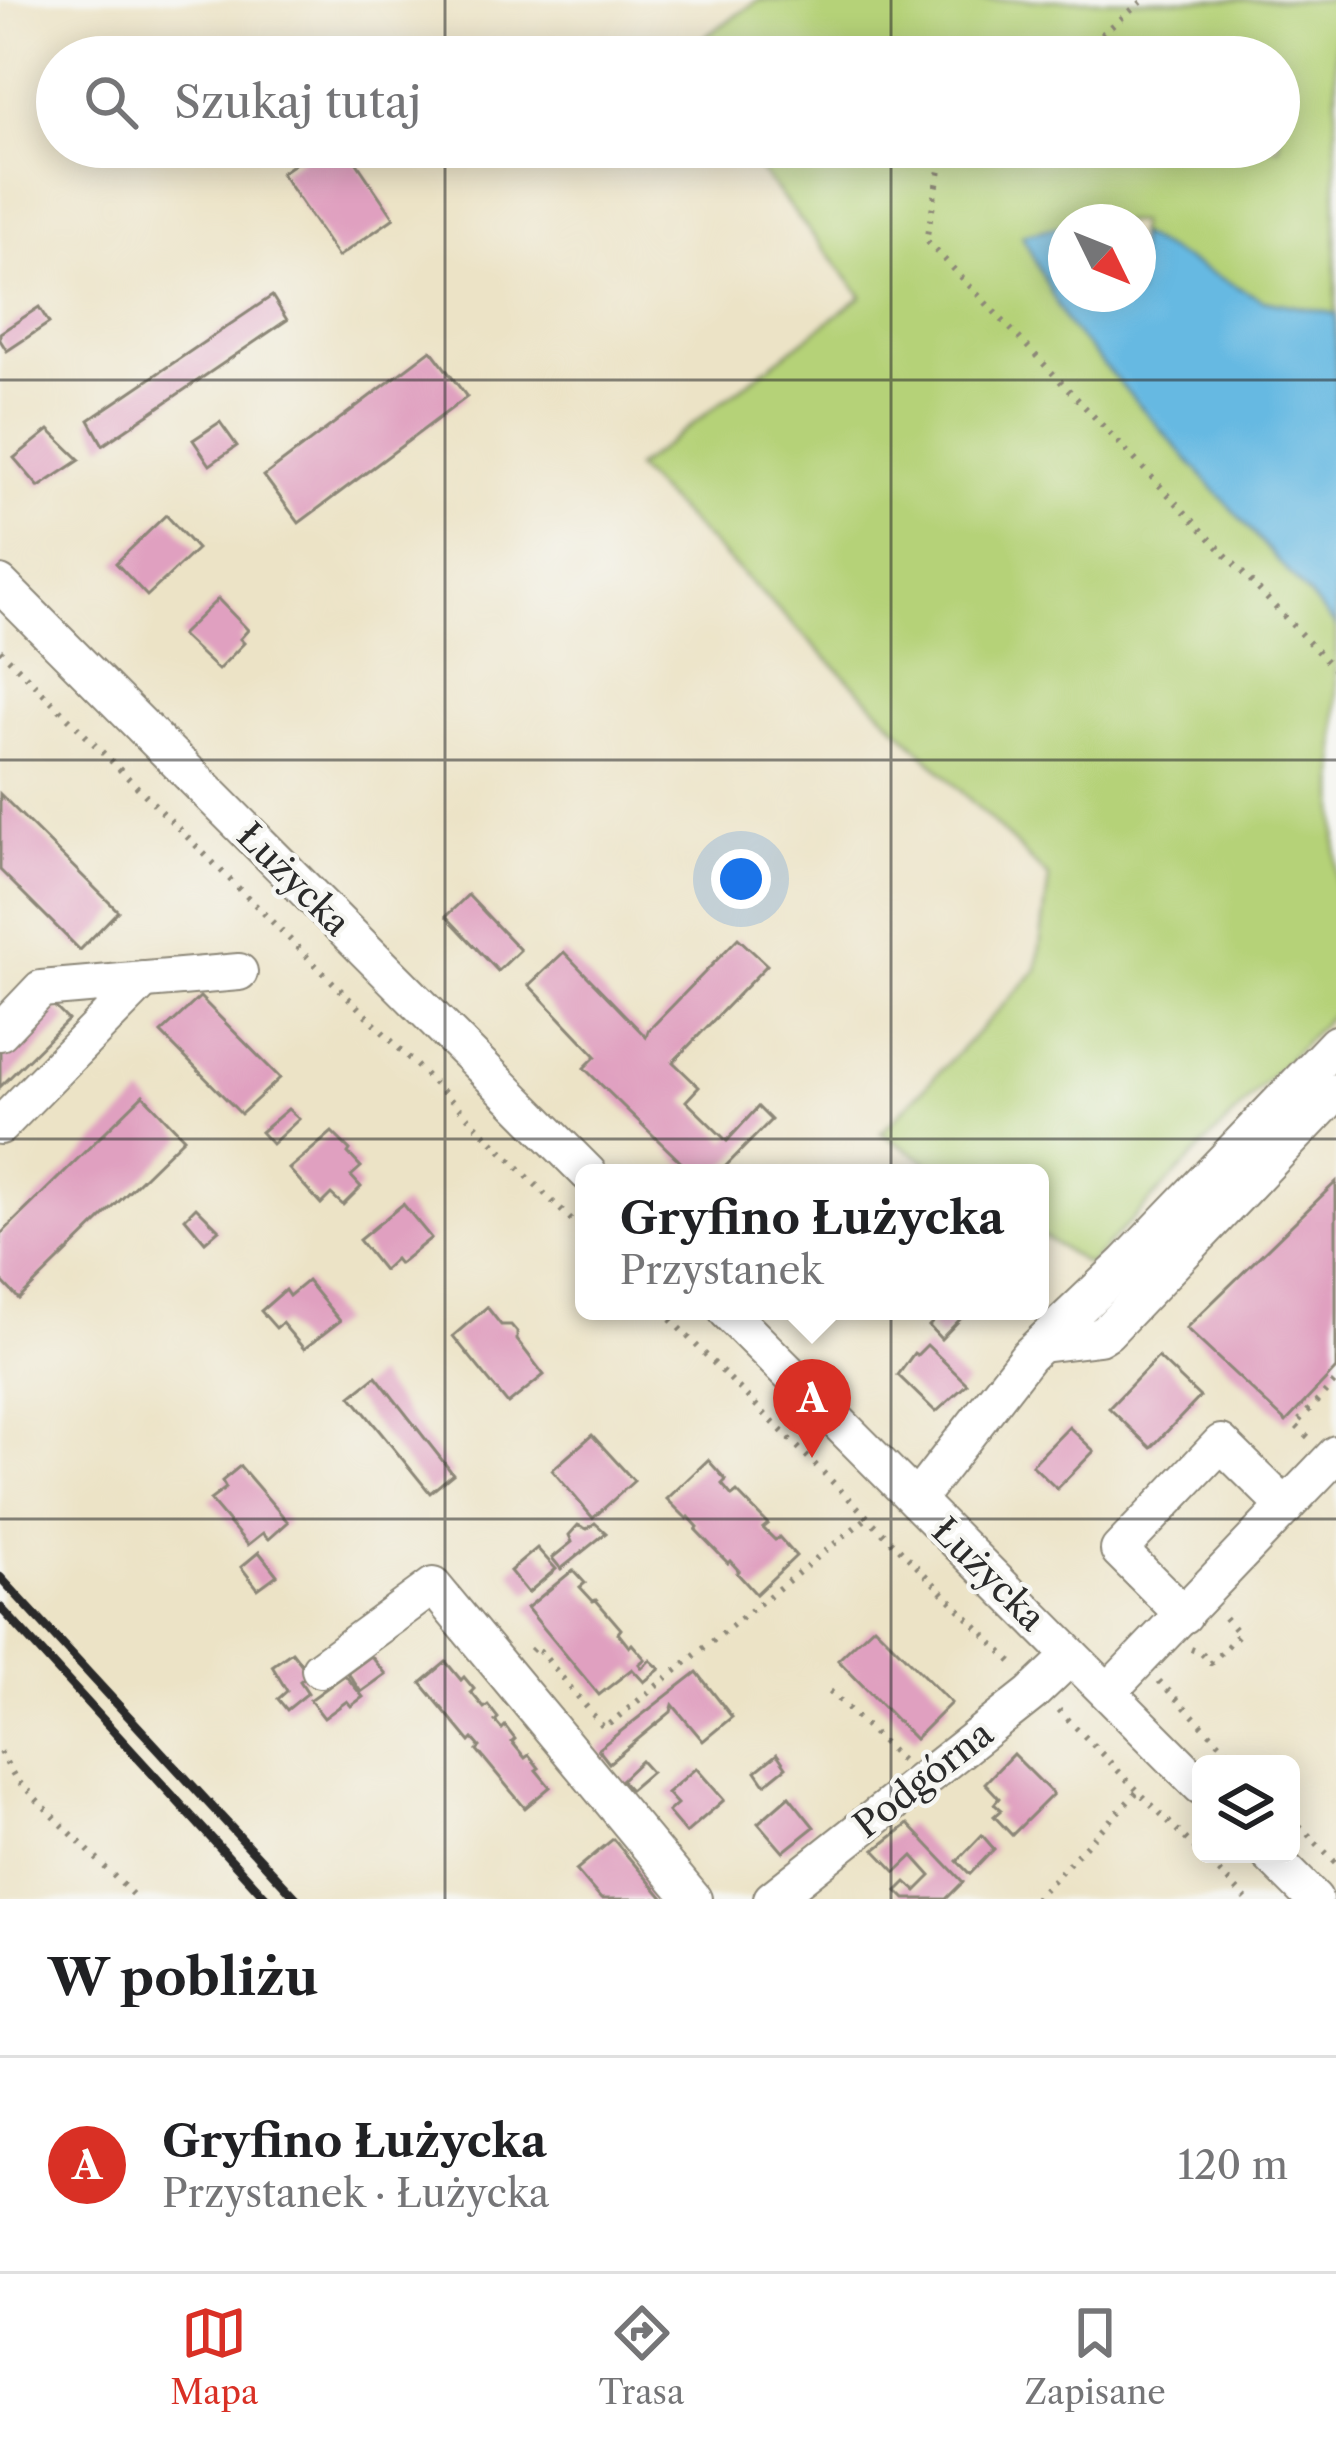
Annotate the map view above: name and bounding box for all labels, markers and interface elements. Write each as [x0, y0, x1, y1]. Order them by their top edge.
search box [36, 36, 1300, 168]
icon: search [78, 69, 144, 135]
text: Szukaj tutaj [174, 74, 421, 130]
north arrow [1048, 204, 1156, 312]
street label: Łużycka [228, 813, 360, 945]
your location [711, 849, 771, 909]
popup [575, 1164, 1049, 1320]
text: Gryfino Łużycka [620, 1190, 1004, 1246]
text: Przystanek [620, 1246, 823, 1294]
pin: A [773, 1359, 851, 1458]
street label: Łużycka [923, 1508, 1055, 1640]
street label: Podgórna [845, 1711, 1001, 1847]
map controls [1192, 1755, 1300, 1863]
button: layers [1192, 1755, 1300, 1863]
text: W pobliżu [48, 1946, 319, 2008]
text: Gryfino Łużycka [162, 2113, 547, 2169]
text: A [72, 2141, 102, 2189]
text: 120 m [1178, 2141, 1288, 2189]
text: Przystanek · Łużycka [162, 2169, 549, 2217]
tab: Mapa [170, 2300, 258, 2413]
tab: Trasa [599, 2300, 684, 2413]
tab: Zapisane [1025, 2300, 1166, 2413]

